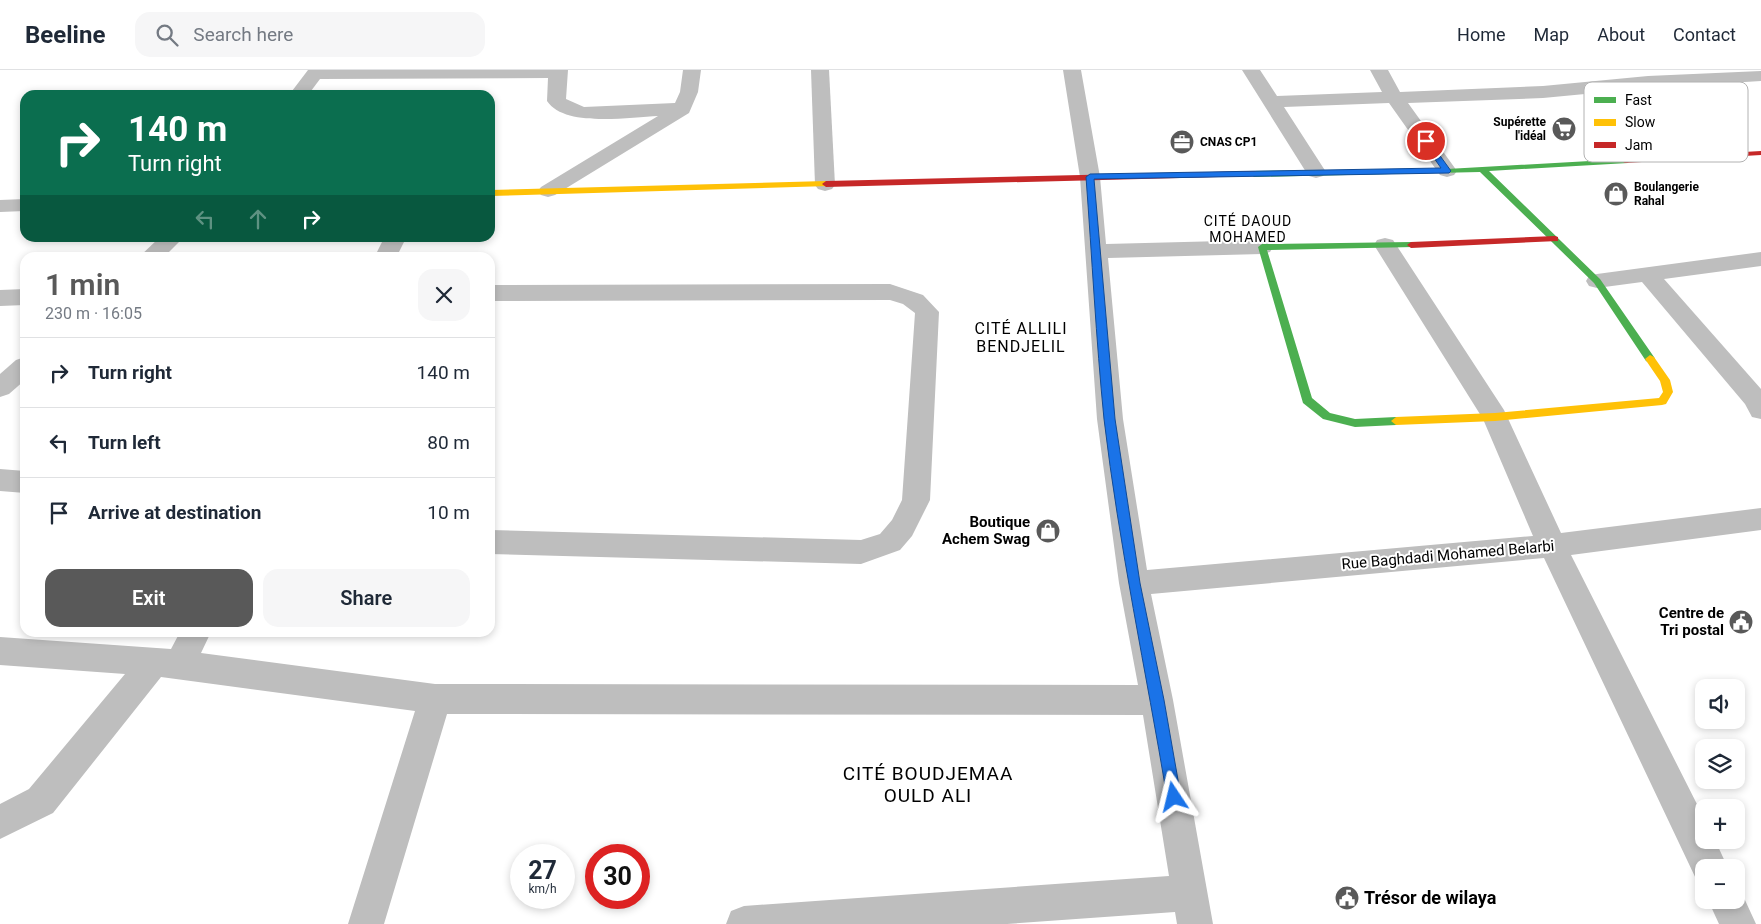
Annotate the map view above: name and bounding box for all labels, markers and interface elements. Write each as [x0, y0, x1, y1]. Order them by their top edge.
search box [135, 12, 485, 57]
text: Beeline [25, 21, 105, 49]
icon: search [153, 21, 181, 49]
text: Search here [193, 23, 293, 46]
text: Home [1457, 24, 1506, 45]
text: Map [1534, 24, 1569, 45]
text: About [1597, 24, 1645, 45]
text: Contact [1673, 24, 1736, 45]
legend [1584, 82, 1748, 162]
text: Fast [1625, 92, 1652, 108]
text: 140 m [128, 109, 227, 150]
icon: right [45, 110, 110, 175]
text: Slow [1625, 114, 1656, 130]
place label: Supérette l'idéal [1493, 115, 1547, 143]
supermarket icon: Supérette l'idéal [1551, 116, 1577, 142]
pin [1405, 120, 1447, 162]
icon: arrive [1412, 127, 1440, 155]
office icon: CNAS CP1 [1169, 129, 1195, 155]
place label: CNAS CP1 [1200, 135, 1257, 149]
text: Jam [1625, 137, 1653, 153]
text: Turn right [128, 151, 222, 176]
place label: Boulangerie Rahal [1634, 180, 1699, 208]
shop icon: Boulangerie Rahal [1603, 181, 1629, 207]
icon: left [191, 205, 219, 233]
icon: ahead [244, 205, 272, 233]
icon: right [297, 205, 325, 233]
district label: CITÉ DAOUD MOHAMED [1204, 212, 1292, 245]
text: 1 min [45, 267, 120, 302]
button: close [418, 269, 470, 321]
text: 230 m · 16:05 [45, 304, 142, 323]
district label: CITÉ ALLILI BENDJELIL [974, 319, 1068, 356]
icon: right [45, 359, 73, 387]
text: Turn right [88, 361, 172, 384]
text: 140 m [417, 361, 470, 384]
icon: left [45, 429, 73, 457]
text: Turn left [88, 431, 161, 454]
text: 80 m [427, 431, 470, 454]
icon: arrive [45, 499, 73, 527]
text: Arrive at destination [88, 501, 261, 524]
text: 10 m [427, 501, 470, 524]
place label: Boutique Achem Swag [942, 513, 1030, 548]
shop icon: Boutique Achem Swag [1035, 518, 1061, 544]
street label: Rue Baghdadi Mohamed Belarbi [1341, 537, 1555, 573]
button: Exit [45, 569, 253, 627]
button: Share [263, 569, 470, 627]
place label: Centre de Tri postal [1659, 604, 1724, 639]
public building icon: Centre de Tri postal [1728, 609, 1754, 635]
map controls [1695, 679, 1745, 909]
button: sound [1695, 679, 1745, 729]
button: layers [1695, 739, 1745, 789]
district label: CITÉ BOUDJEMAA OULD ALI [843, 762, 1013, 807]
position arrow [1147, 770, 1199, 822]
button: + [1695, 799, 1745, 849]
speed limit sign: 30 [585, 844, 650, 909]
text: 27 [528, 856, 557, 885]
button: − [1695, 859, 1745, 909]
text: km/h [528, 882, 557, 896]
public building icon: Trésor de wilaya [1334, 885, 1360, 911]
place label: Trésor de wilaya [1364, 887, 1497, 908]

